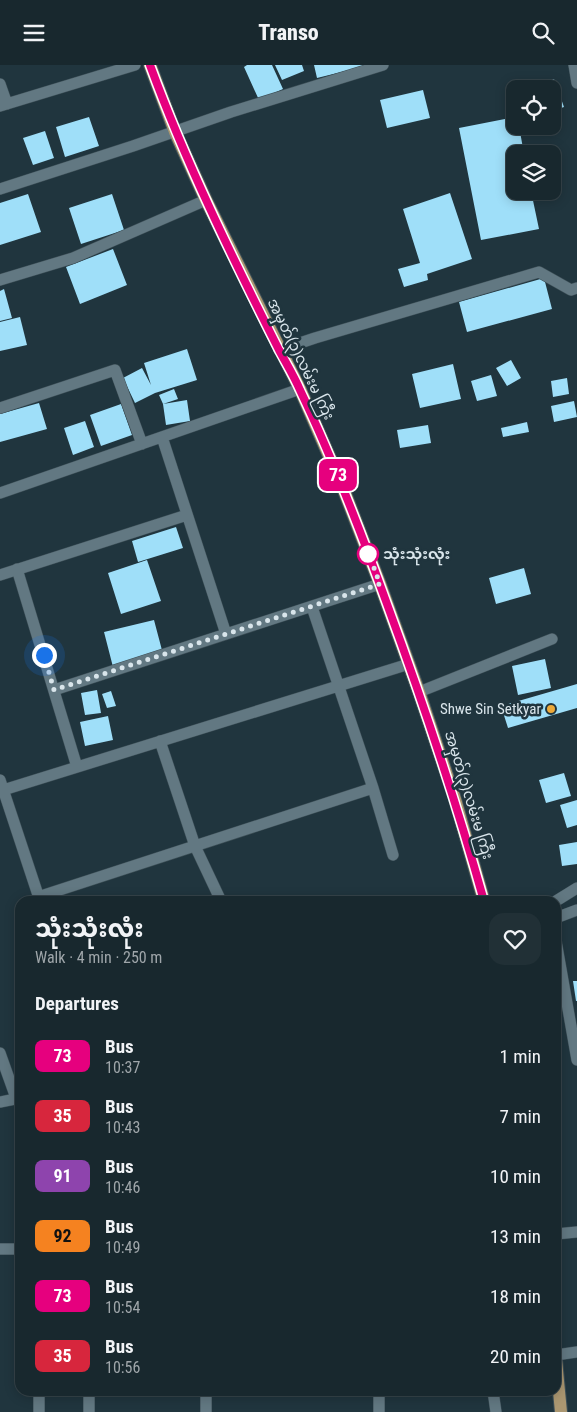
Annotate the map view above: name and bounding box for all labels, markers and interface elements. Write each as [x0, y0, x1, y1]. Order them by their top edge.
icon: menu [20, 19, 48, 47]
icon: search [529, 19, 557, 47]
text: Transo [258, 20, 319, 45]
map controls [506, 80, 561, 200]
button: locate [506, 80, 561, 135]
button: layers [506, 145, 561, 200]
street label: အမှတ်(၃)လမ်းမ ကြီး [261, 295, 339, 424]
line badge: 73 [316, 459, 360, 491]
text: 73 [329, 464, 347, 485]
marker: သုံးသုံးလုံး [357, 543, 379, 565]
place label: သုံးသုံးလုံး [383, 545, 450, 566]
your location [32, 643, 57, 668]
place label: Shwe Sin Setkyar [440, 700, 541, 718]
marker: Shwe Sin Setkyar [545, 703, 557, 715]
street label: အမှတ်(၃)လမ်းမ ကြီး [438, 728, 498, 862]
button: heart [489, 913, 541, 965]
text: သုံးသုံးလုံး [35, 915, 144, 943]
text: Walk · 4 min · 250 m [35, 948, 162, 967]
text: Departures [35, 992, 119, 1015]
text: Bus [105, 1035, 134, 1058]
text: 73 [53, 1045, 72, 1066]
text: 1 min [499, 1045, 541, 1068]
text: 10:37 [105, 1058, 140, 1077]
text: Bus [105, 1095, 134, 1118]
text: 35 [53, 1105, 72, 1126]
text: 7 min [499, 1105, 541, 1128]
text: 10:43 [105, 1118, 140, 1137]
text: Bus [105, 1155, 134, 1178]
text: 91 [53, 1165, 72, 1186]
text: 10 min [490, 1165, 541, 1188]
text: 10:46 [105, 1178, 140, 1197]
text: Bus [105, 1215, 134, 1238]
text: 92 [53, 1225, 72, 1246]
text: 13 min [490, 1225, 541, 1248]
text: 10:49 [105, 1238, 140, 1257]
text: Bus [105, 1275, 134, 1298]
text: 73 [53, 1285, 72, 1306]
text: 18 min [490, 1285, 541, 1308]
text: 10:54 [105, 1298, 140, 1317]
text: Bus [105, 1335, 134, 1358]
text: 35 [53, 1345, 72, 1366]
text: 20 min [490, 1345, 541, 1368]
text: 10:56 [105, 1358, 140, 1377]

